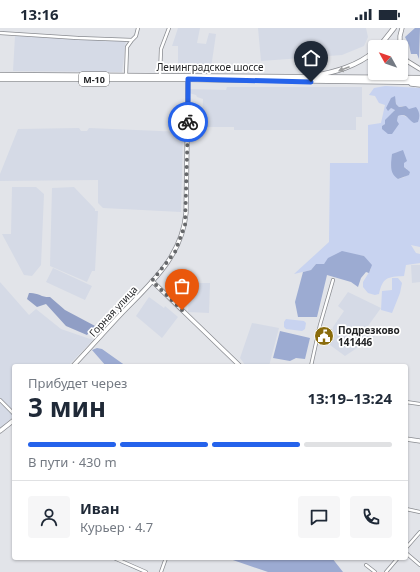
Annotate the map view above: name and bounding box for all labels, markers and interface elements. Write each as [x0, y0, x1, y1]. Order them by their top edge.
text: 13:16 [20, 4, 59, 24]
north arrow [368, 40, 408, 80]
map controls [368, 40, 408, 80]
pin [294, 41, 328, 82]
icon: home [300, 47, 322, 69]
street label: Ленинградское шоссе [156, 60, 264, 74]
one-way arrow [338, 66, 350, 72]
road number: М-10 [79, 72, 109, 86]
courier [168, 102, 208, 142]
icon: bike [177, 111, 199, 133]
pin [165, 269, 199, 310]
icon: bag [171, 275, 193, 297]
street label: Горная улица [86, 282, 140, 340]
place label: Подрезково 141446 [338, 323, 400, 349]
public building icon: Подрезково 141446 [313, 325, 335, 347]
text: Прибудет через [28, 374, 127, 392]
text: 13:19–13:24 [307, 388, 392, 408]
text: 3 мин [28, 389, 106, 425]
text: В пути · 430 m [28, 453, 117, 471]
button: person [28, 496, 70, 538]
button: chat [298, 496, 340, 538]
button: phone [350, 496, 392, 538]
text: Иван [80, 498, 120, 518]
text: Курьер · 4.7 [80, 518, 153, 536]

